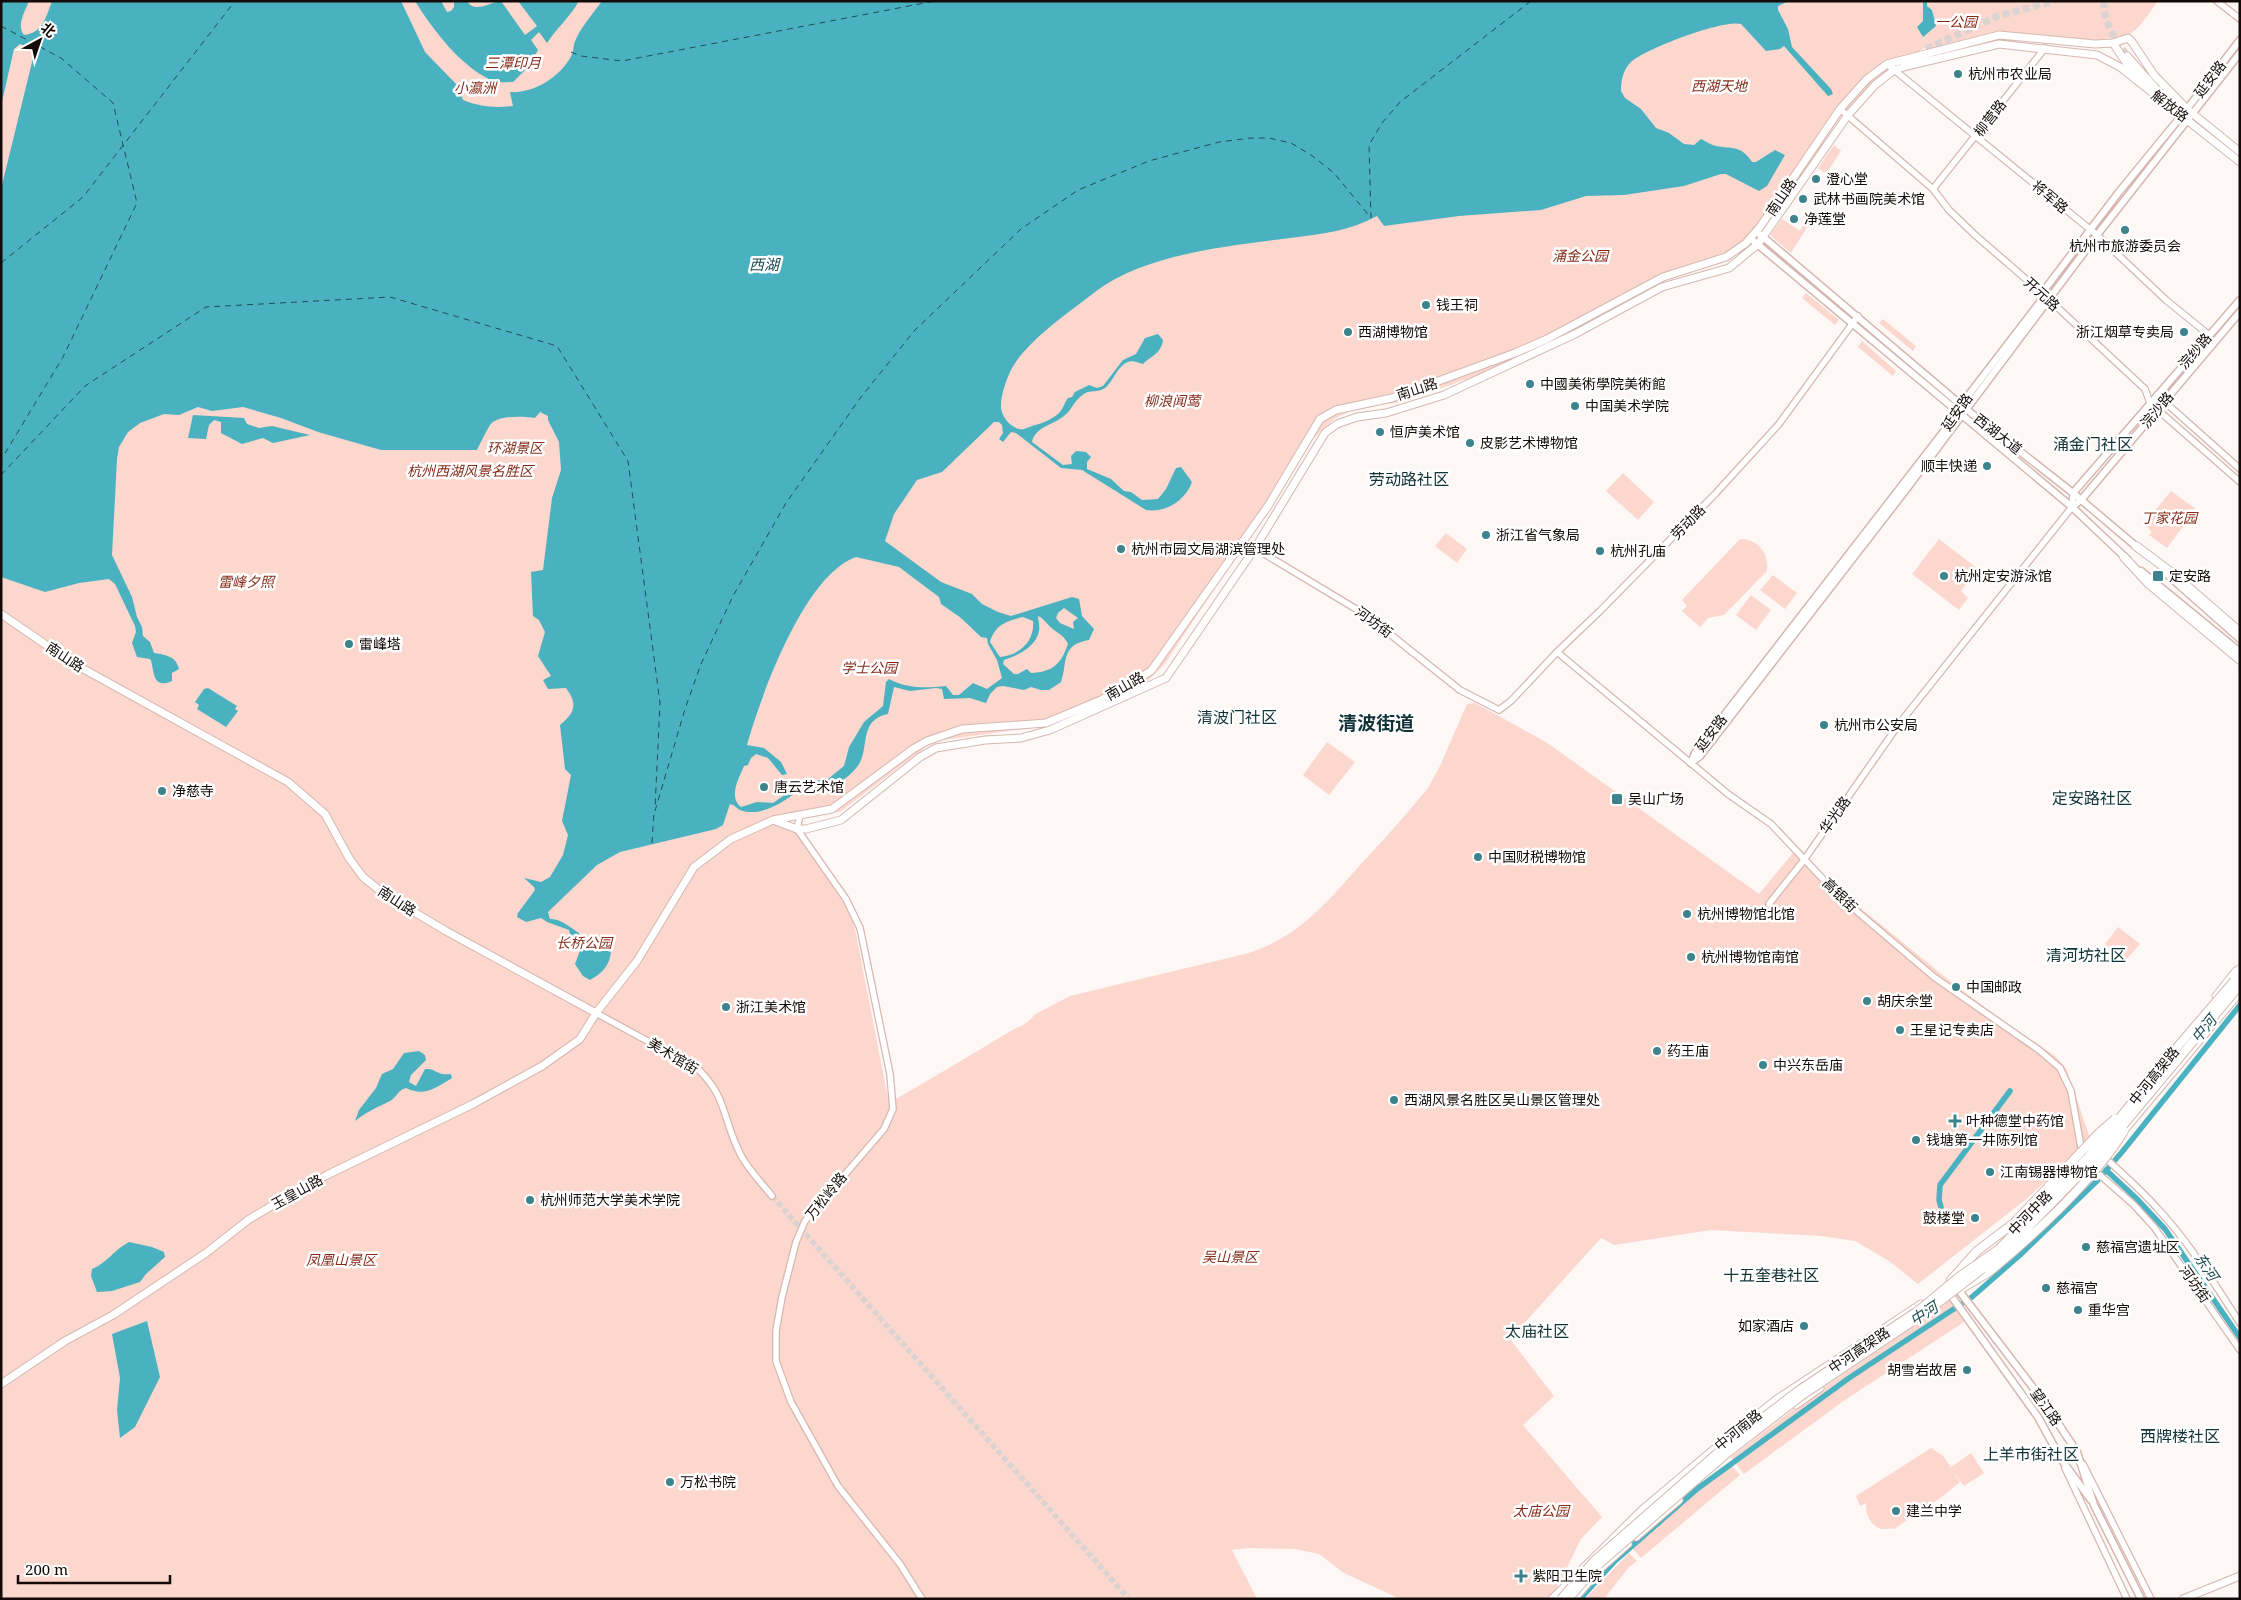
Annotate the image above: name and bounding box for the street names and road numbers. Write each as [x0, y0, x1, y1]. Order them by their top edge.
street label: 延安路 [2189, 56, 2230, 101]
street label: 解放路 [2148, 85, 2193, 126]
street label: 柳营路 [1969, 95, 2010, 140]
street label: 南山路 [1761, 174, 1800, 219]
street label: 将军路 [2028, 176, 2073, 217]
street label: 开元路 [2020, 273, 2064, 315]
street label: 浣纱路 [2174, 329, 2216, 373]
street label: 南山路 [1394, 373, 1440, 404]
street label: 浣沙路 [2136, 387, 2177, 432]
street label: 延安路 [1937, 389, 1976, 434]
street label: 西湖大道 [1970, 409, 2026, 458]
street label: 劳动路 [1666, 500, 1709, 543]
street label: 河坊街 [1352, 602, 1397, 642]
street label: 南山路 [42, 637, 88, 676]
street label: 南山路 [1102, 667, 1148, 704]
street label: 延安路 [1690, 710, 1731, 755]
street label: 华光路 [1815, 792, 1854, 837]
street label: 高银街 [1819, 873, 1862, 916]
street label: 南山路 [374, 881, 420, 920]
street label: 美术馆街 [644, 1033, 702, 1078]
street label: 中河高架路 [2124, 1043, 2183, 1109]
street label: 万松岭路 [801, 1168, 851, 1223]
street label: 玉皇山路 [268, 1170, 326, 1213]
street label: 中河中路 [2003, 1186, 2056, 1239]
street label: 河坊街 [2176, 1261, 2215, 1306]
street label: 中河高架路 [1824, 1322, 1893, 1377]
street label: 望江路 [2027, 1384, 2066, 1429]
street label: 中河南路 [1710, 1405, 1765, 1455]

